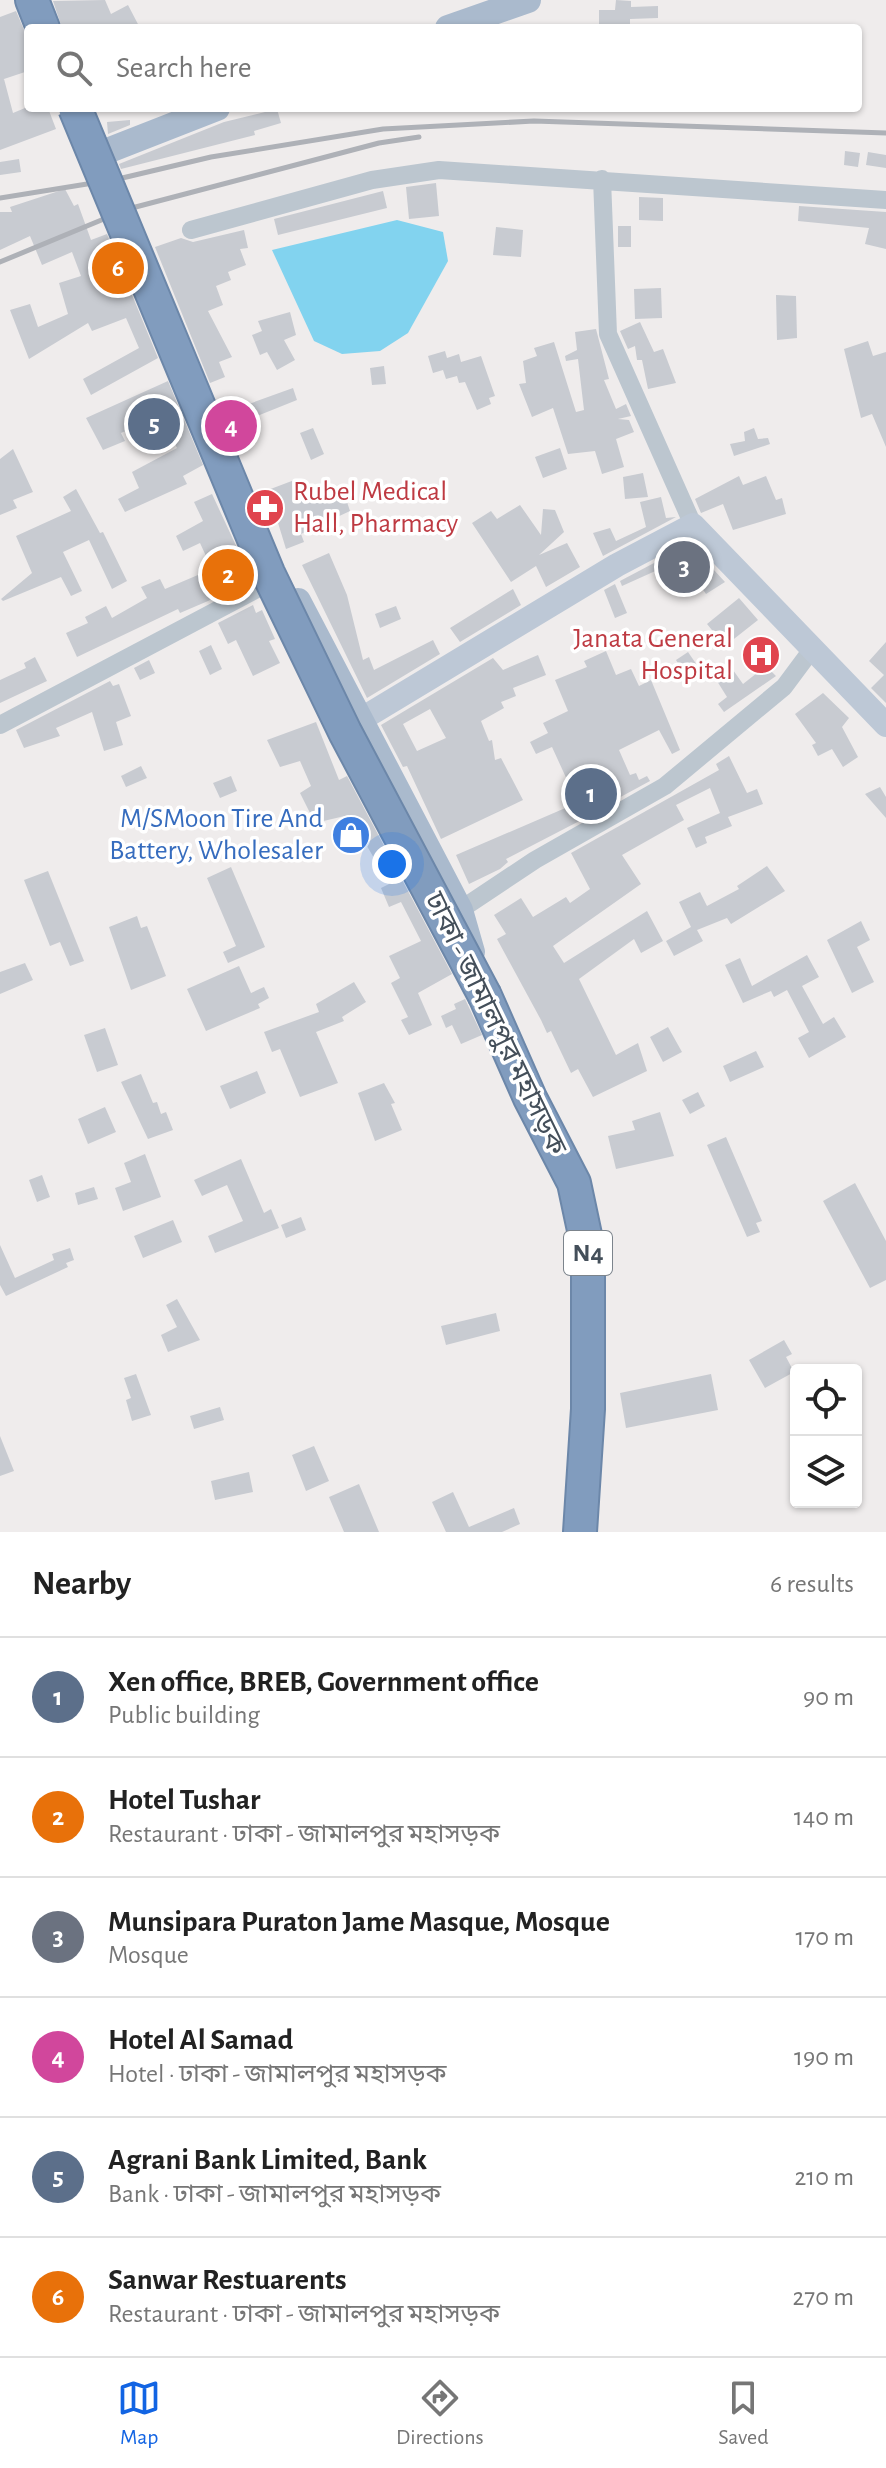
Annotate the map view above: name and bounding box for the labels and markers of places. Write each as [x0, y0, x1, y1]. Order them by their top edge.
pin: 6 [92, 238, 144, 298]
pin: 5 [128, 394, 180, 454]
pin: 4 [205, 396, 257, 456]
place label: Rubel Medical Hall, Pharmacy [293, 478, 458, 538]
pharmacy icon: Rubel Medical Hall, Pharmacy [244, 487, 286, 529]
pin: 3 [658, 537, 710, 597]
pin: 2 [202, 545, 254, 605]
place label: Janata General Hospital [573, 625, 733, 685]
hospital icon: Janata General Hospital [740, 634, 782, 676]
pin: 1 [565, 764, 617, 824]
place label: M/SMoon Tire And Battery, Wholesaler [109, 805, 323, 865]
shop icon: M/SMoon Tire And Battery, Wholesaler [330, 814, 372, 856]

